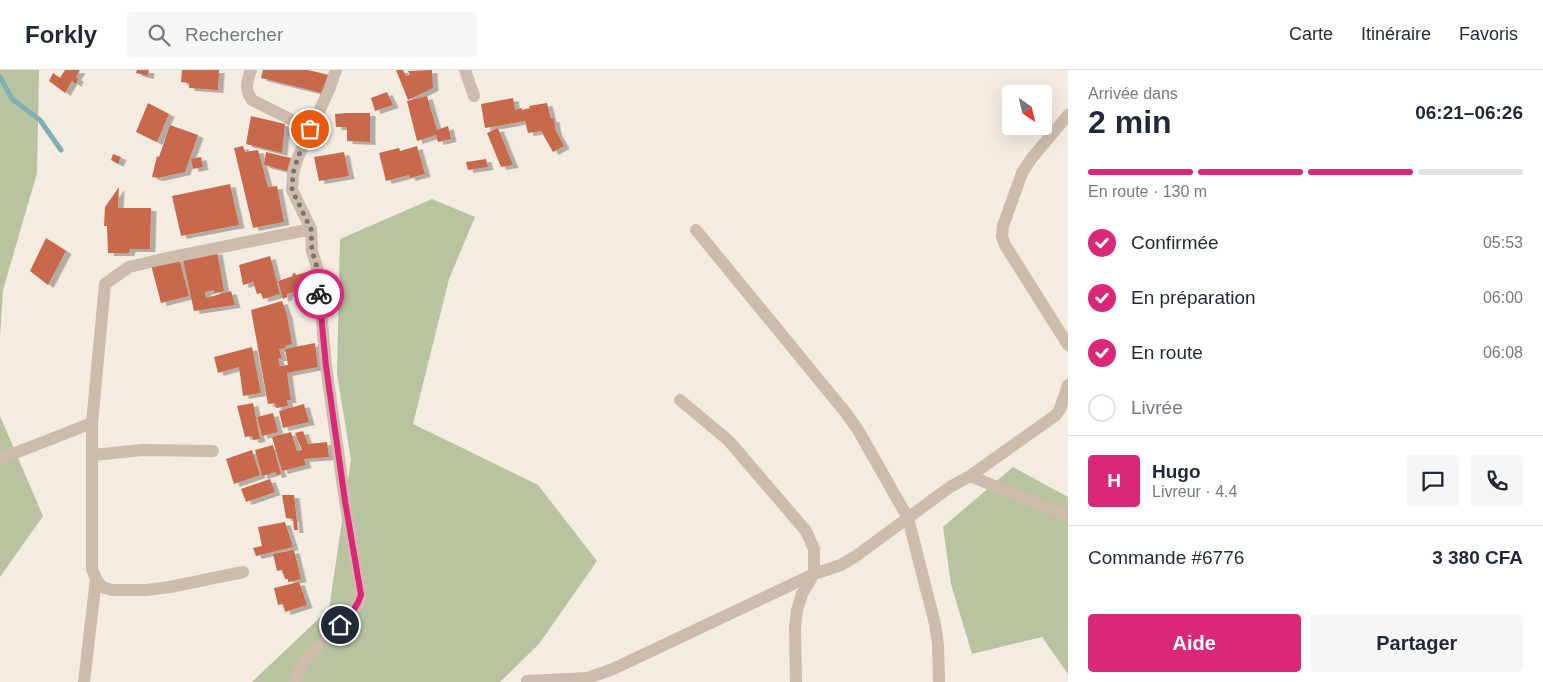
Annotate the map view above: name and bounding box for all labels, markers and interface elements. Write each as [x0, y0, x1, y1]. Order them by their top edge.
search box [127, 12, 477, 57]
text: Forkly [25, 21, 97, 48]
icon: search [145, 21, 173, 49]
text: Rechercher [185, 24, 283, 45]
text: Carte [1289, 24, 1333, 44]
text: Itinéraire [1361, 24, 1431, 44]
text: Favoris [1459, 24, 1518, 44]
north arrow [1002, 85, 1052, 135]
map controls [1002, 85, 1052, 135]
text: Arrivée dans [1088, 85, 1178, 102]
text: 06:21–06:26 [1415, 102, 1523, 123]
text: 2 min [1088, 104, 1172, 140]
pin [289, 108, 331, 150]
icon: bag [296, 115, 324, 143]
text: En route · 130 m [1088, 183, 1207, 200]
icon: check [1088, 229, 1116, 257]
text: Confirmée [1131, 232, 1219, 253]
text: 05:53 [1483, 234, 1523, 251]
courier [294, 269, 344, 319]
icon: bike [305, 280, 333, 308]
icon: check [1088, 284, 1116, 312]
text: En préparation [1131, 287, 1256, 308]
text: 06:00 [1483, 289, 1523, 306]
icon: check [1088, 339, 1116, 367]
text: En route [1131, 342, 1203, 363]
text: 06:08 [1483, 344, 1523, 361]
text: Livrée [1131, 397, 1183, 418]
button: chat [1407, 455, 1459, 507]
button: phone [1471, 455, 1523, 507]
text: Hugo [1152, 461, 1201, 482]
text: H [1107, 470, 1121, 491]
text: Livreur · 4.4 [1152, 483, 1237, 500]
text: Commande #6776 [1088, 547, 1244, 568]
text: 3 380 CFA [1432, 547, 1523, 568]
pin [319, 604, 361, 646]
icon: home [326, 611, 354, 639]
button: Aide [1088, 614, 1301, 672]
button: Partager [1311, 614, 1523, 672]

